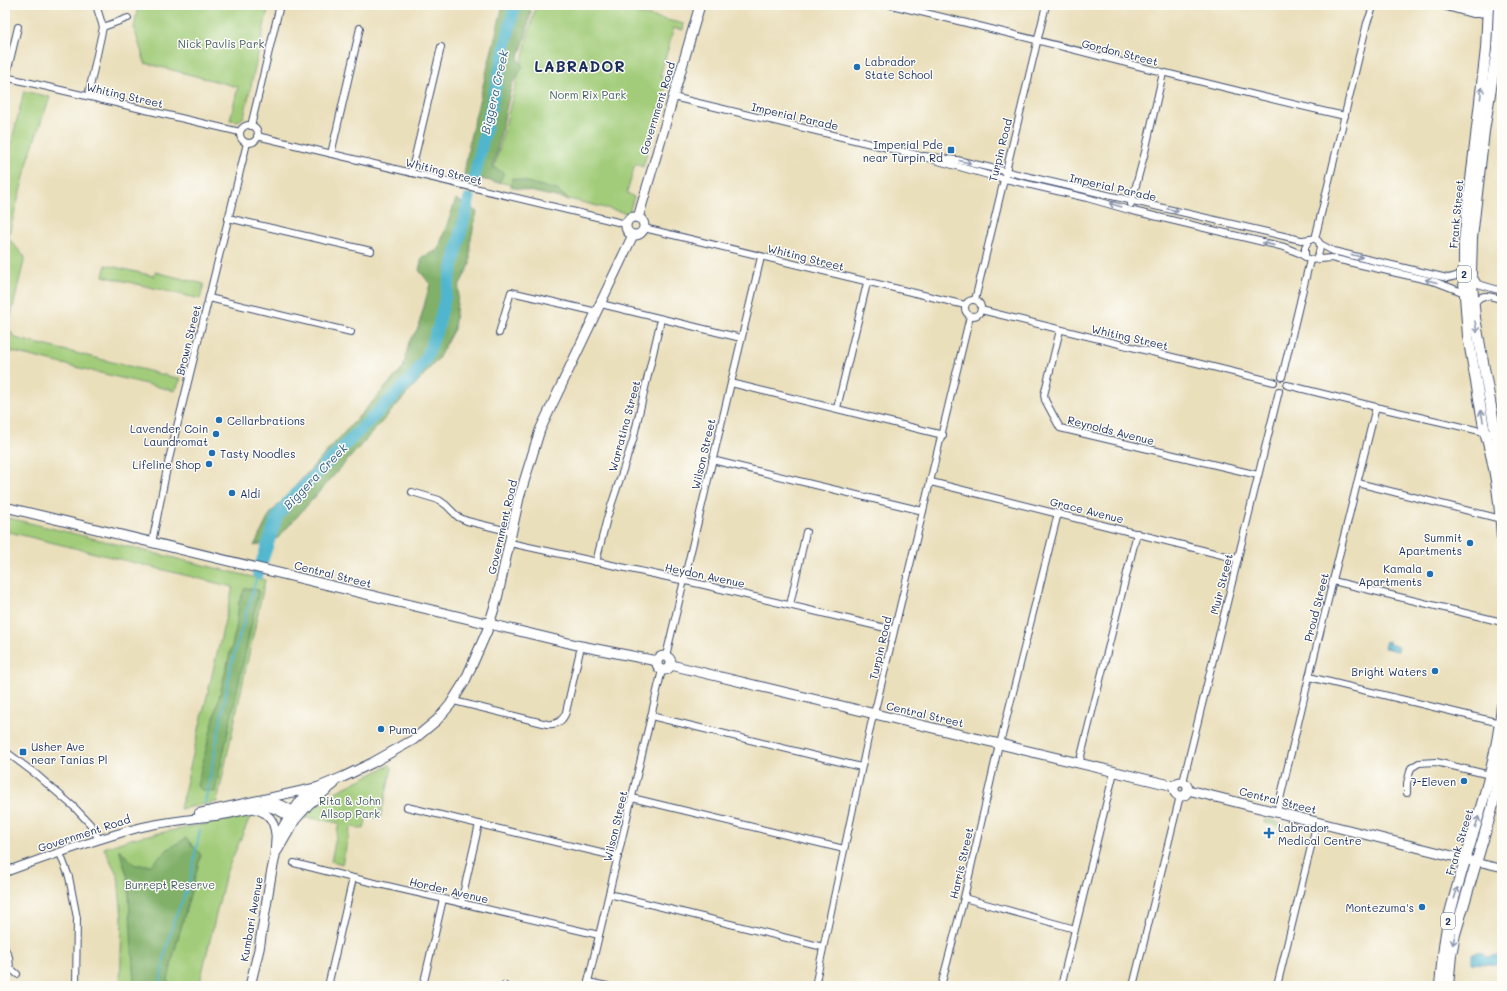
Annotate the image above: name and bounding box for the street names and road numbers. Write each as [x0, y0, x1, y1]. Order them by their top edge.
street label: Gordon Street [1080, 35, 1160, 69]
street label: Government Road [636, 60, 678, 156]
street label: Whiting Street [85, 79, 165, 111]
street label: Imperial Parade [750, 99, 840, 133]
street label: Turpin Road [985, 117, 1015, 183]
street label: Whiting Street [404, 154, 484, 188]
street label: Imperial Parade [1068, 170, 1158, 204]
street label: Frank Street [1446, 179, 1466, 249]
street label: Whiting Street [766, 240, 846, 274]
road number: 2 [1457, 266, 1471, 282]
street label: Brown Street [172, 303, 204, 377]
street label: Whiting Street [1090, 321, 1170, 353]
street label: Warratina Street [605, 378, 643, 473]
street label: Reynolds Avenue [1066, 412, 1156, 448]
street label: Wilson Street [688, 417, 718, 491]
street label: Government Road [484, 478, 520, 576]
street label: Grace Avenue [1049, 494, 1126, 526]
street label: Muir Street [1206, 552, 1236, 616]
street label: Central Street [293, 557, 373, 591]
street label: Heydon Avenue [664, 559, 747, 591]
street label: Proud Street [1300, 571, 1332, 643]
street label: Turpin Road [865, 615, 895, 681]
street label: Central Street [885, 698, 965, 730]
street label: Central Street [1238, 783, 1318, 817]
street label: Wilson Street [600, 789, 630, 863]
street label: Frank Street [1442, 807, 1476, 877]
street label: Government Road [36, 811, 132, 855]
street label: Harris Street [945, 826, 977, 900]
street label: Horder Avenue [408, 874, 490, 906]
street label: Kumbari Avenue [236, 875, 266, 963]
road number: 2 [1441, 913, 1455, 929]

